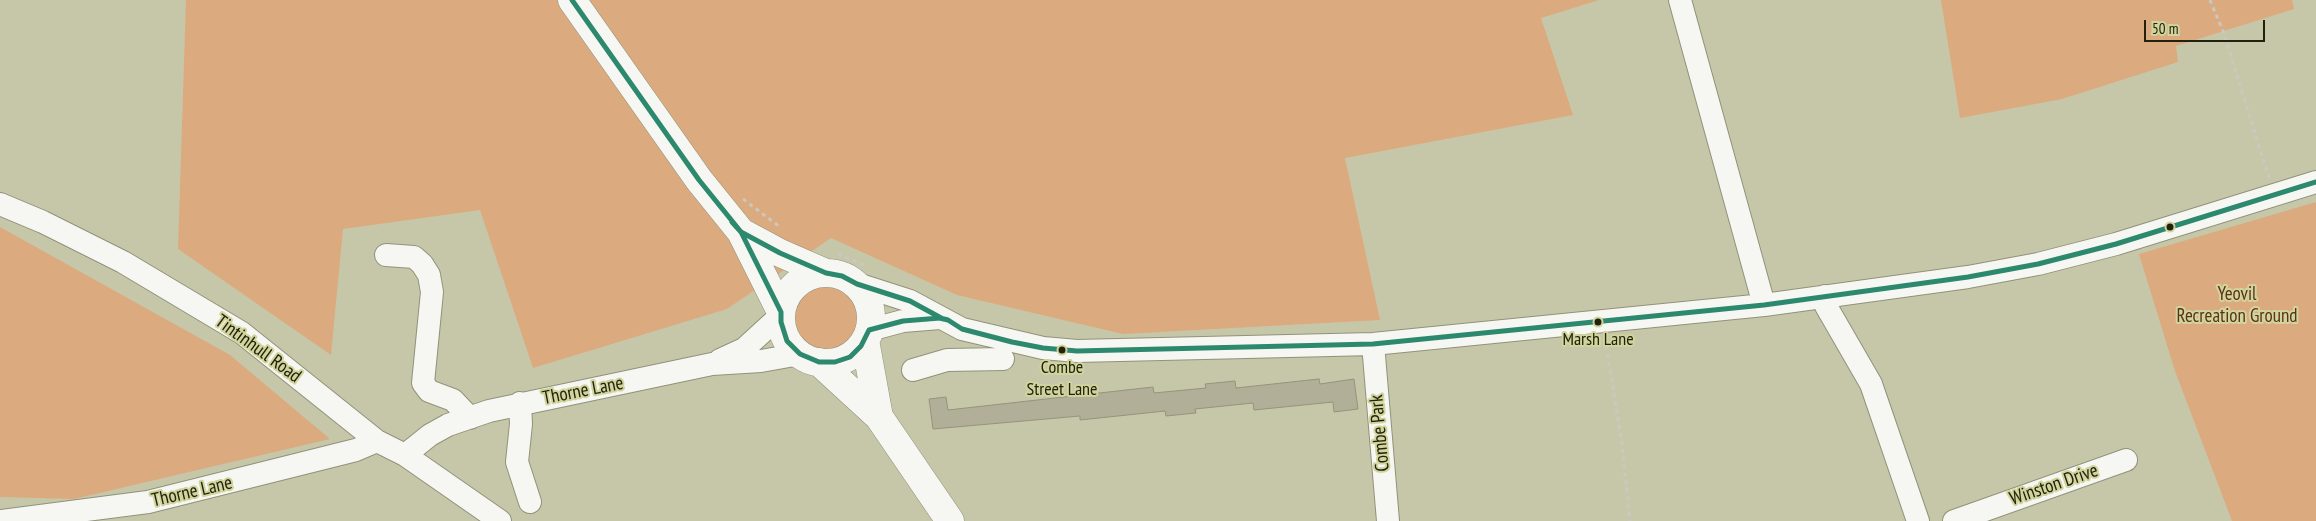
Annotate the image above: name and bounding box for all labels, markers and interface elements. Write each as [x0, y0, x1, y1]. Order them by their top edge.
scale bar [2146, 10, 2267, 42]
text: 50 m [2152, 19, 2178, 38]
unlabelled marker [2165, 222, 2175, 232]
park label: Yeovil Recreation Ground [2177, 284, 2297, 328]
street label: Tintinhull Road [211, 310, 305, 388]
marker: Marsh Lane [1593, 317, 1603, 327]
place label: Marsh Lane [1562, 329, 1634, 351]
marker: Combe Street Lane [1057, 345, 1067, 355]
place label: Combe Street Lane [1027, 357, 1097, 399]
street label: Thorne Lane [541, 372, 625, 410]
street label: Combe Park [1365, 394, 1395, 472]
street label: Winston Drive [2007, 459, 2101, 511]
street label: Thorne Lane [150, 472, 234, 512]

